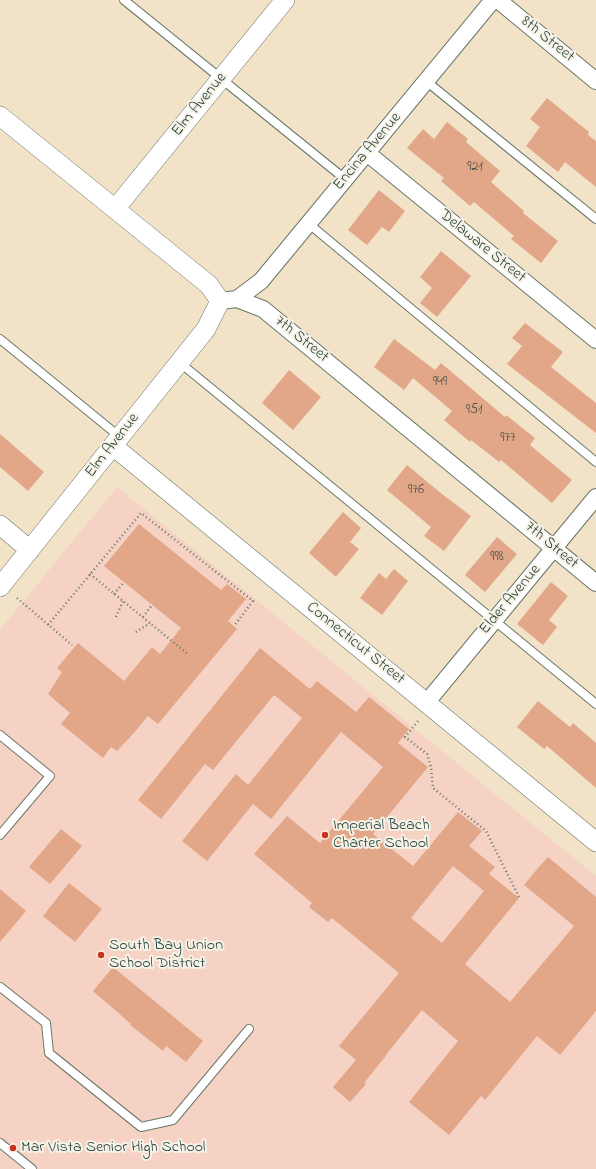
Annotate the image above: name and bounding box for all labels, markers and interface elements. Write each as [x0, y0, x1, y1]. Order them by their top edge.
street label: 8th Street [516, 13, 578, 67]
street label: Elm Avenue [168, 69, 232, 141]
street label: Encina Avenue [330, 109, 406, 195]
house number: 921 [467, 160, 483, 176]
street label: Delaware Street [435, 206, 529, 288]
street label: 7th Street [270, 312, 332, 368]
house number: 949 [433, 375, 447, 391]
house number: 951 [466, 403, 482, 419]
street label: Elm Avenue [82, 410, 144, 482]
house number: 977 [500, 431, 516, 447]
house number: 976 [408, 483, 424, 499]
street label: 7th Street [520, 518, 582, 574]
house number: 998 [490, 550, 504, 566]
street label: Elder Avenue [476, 561, 546, 639]
street label: Connecticut Street [302, 598, 408, 690]
place label: Imperial Beach Charter School [333, 816, 429, 854]
marker: Imperial Beach Charter School [320, 830, 330, 840]
place label: South Bay Union School District [109, 936, 223, 974]
marker: South Bay Union School District [96, 950, 106, 960]
place label: Mar Vista Senior High School [21, 1138, 205, 1158]
marker: Mar Vista Senior High School [8, 1143, 18, 1153]

